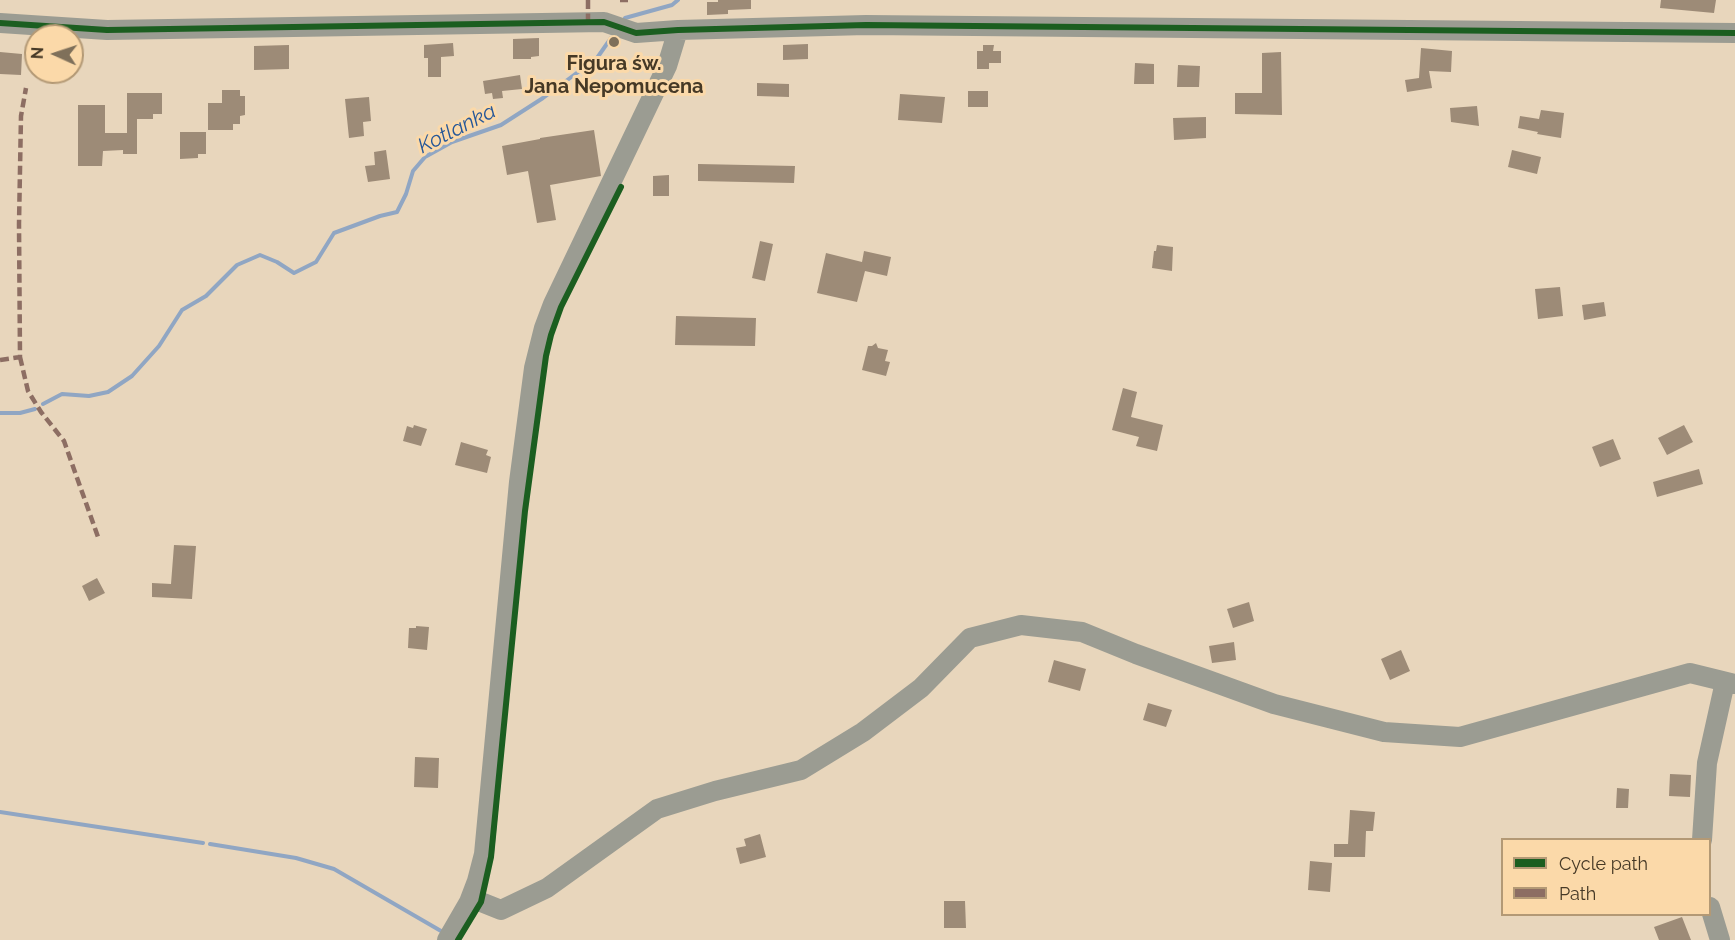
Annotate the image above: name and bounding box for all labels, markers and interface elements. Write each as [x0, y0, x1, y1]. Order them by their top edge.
north arrow [24, 24, 84, 84]
marker: Figura św. Jana Nepomucena [607, 35, 621, 49]
text: N [28, 47, 47, 60]
place label: Figura św. Jana Nepomucena [524, 52, 704, 99]
water label: Kotlanka [414, 99, 500, 159]
legend [1501, 838, 1711, 916]
text: Cycle path [1559, 853, 1648, 874]
text: Path [1559, 883, 1596, 904]

